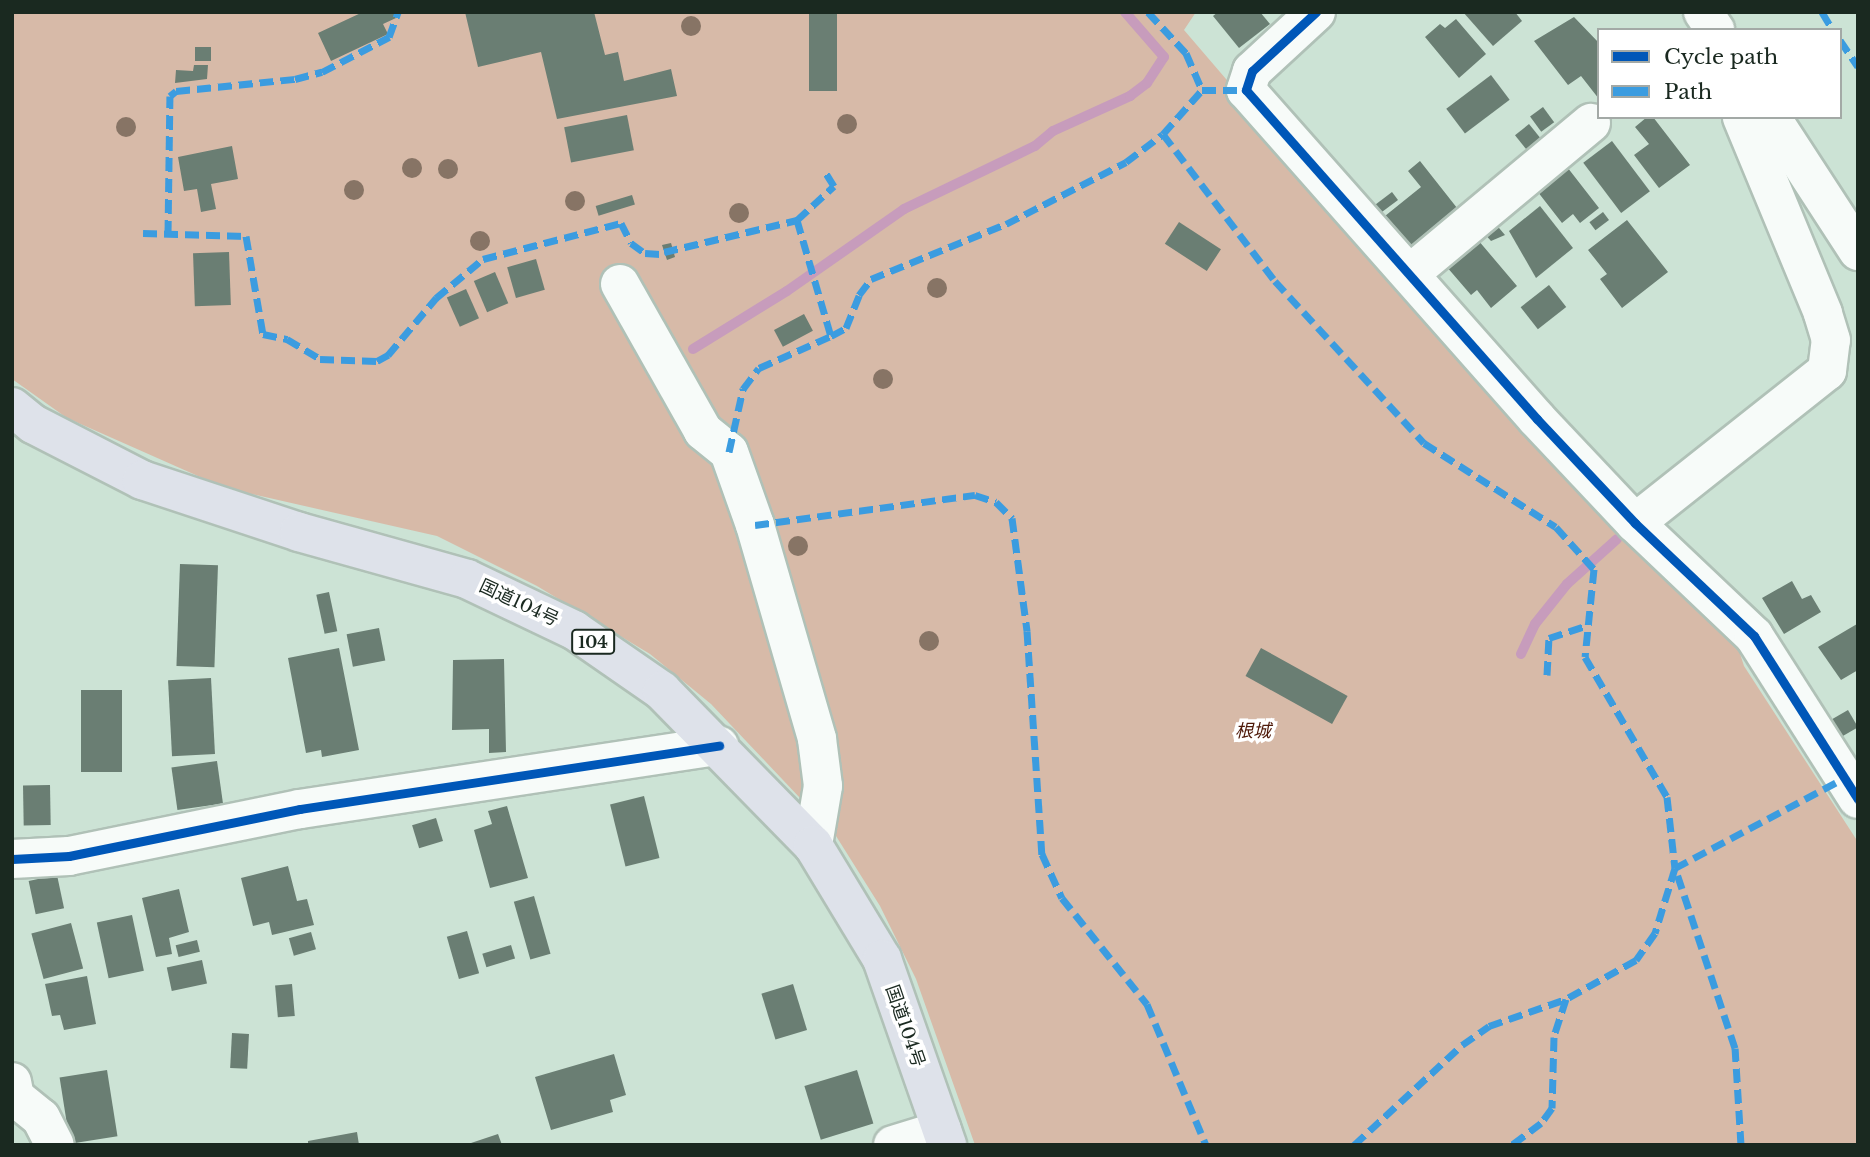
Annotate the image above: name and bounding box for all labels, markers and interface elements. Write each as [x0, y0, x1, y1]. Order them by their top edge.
legend [1597, 28, 1842, 119]
text: Cycle path [1664, 44, 1778, 70]
text: Path [1664, 79, 1712, 105]
street label: 国道104号 [476, 575, 562, 631]
road number: 104 [570, 629, 616, 654]
park label: 根城 [1235, 720, 1271, 742]
street label: 国道104号 [881, 982, 929, 1070]

